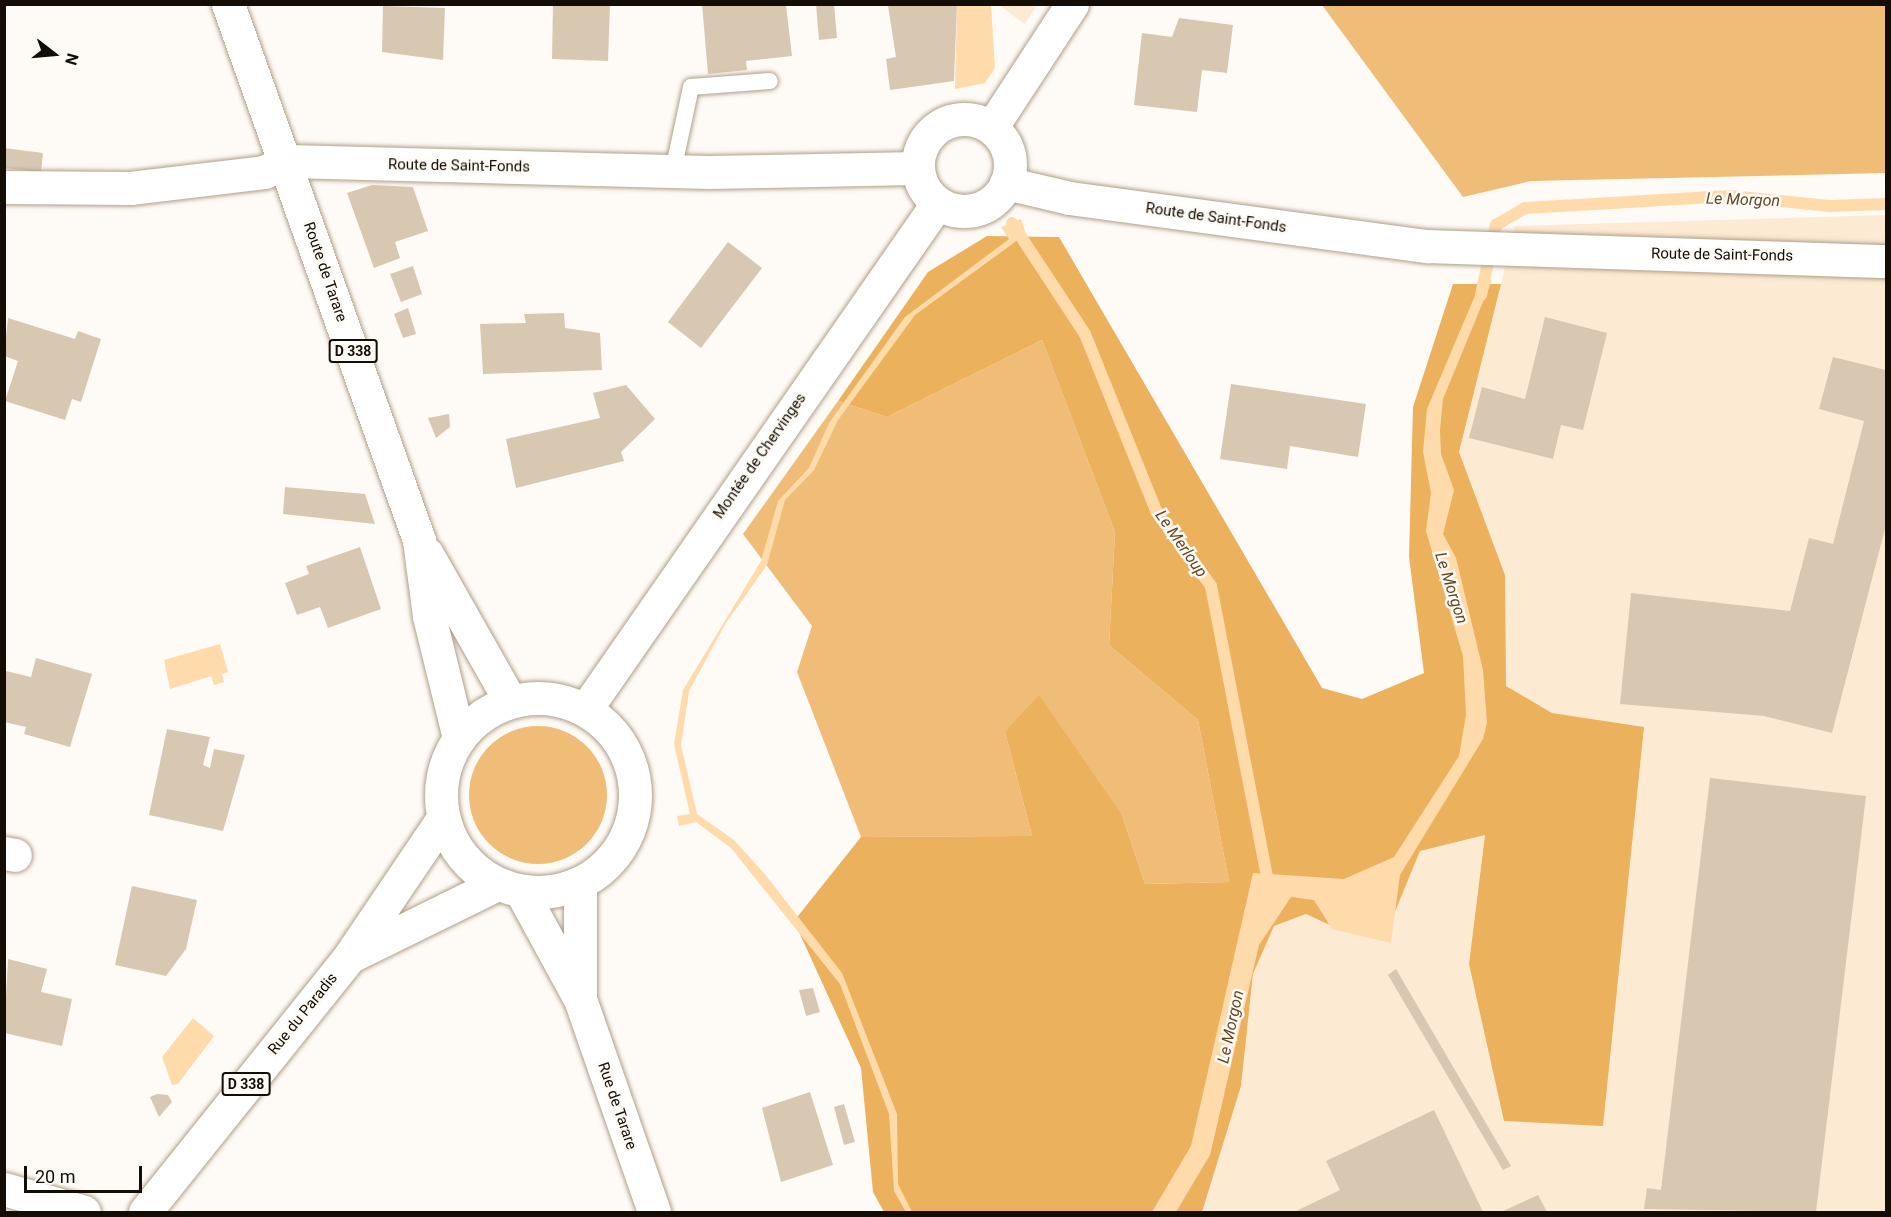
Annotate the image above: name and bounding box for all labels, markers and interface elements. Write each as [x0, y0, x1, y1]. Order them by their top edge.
north arrow [24, 24, 84, 84]
text: N [61, 51, 82, 67]
street label: Route de Saint-Fonds [388, 156, 530, 176]
water label: Le Morgon [1706, 189, 1780, 211]
street label: Route de Saint-Fonds [1144, 199, 1288, 237]
street label: Route de Tarare [299, 219, 351, 325]
street label: Route de Saint-Fonds [1651, 245, 1793, 265]
road number: D 338 [328, 340, 378, 362]
street label: Montée de Chervinges [710, 390, 810, 522]
water label: Le Merloup [1151, 507, 1211, 581]
water label: Le Morgon [1430, 550, 1472, 626]
street label: Rue du Paradis [265, 969, 341, 1059]
water label: Le Morgon [1214, 989, 1248, 1065]
street label: Rue de Tarare [594, 1060, 640, 1152]
road number: D 338 [220, 1073, 272, 1095]
scale bar [27, 1154, 146, 1192]
text: 20 m [35, 1166, 75, 1187]

